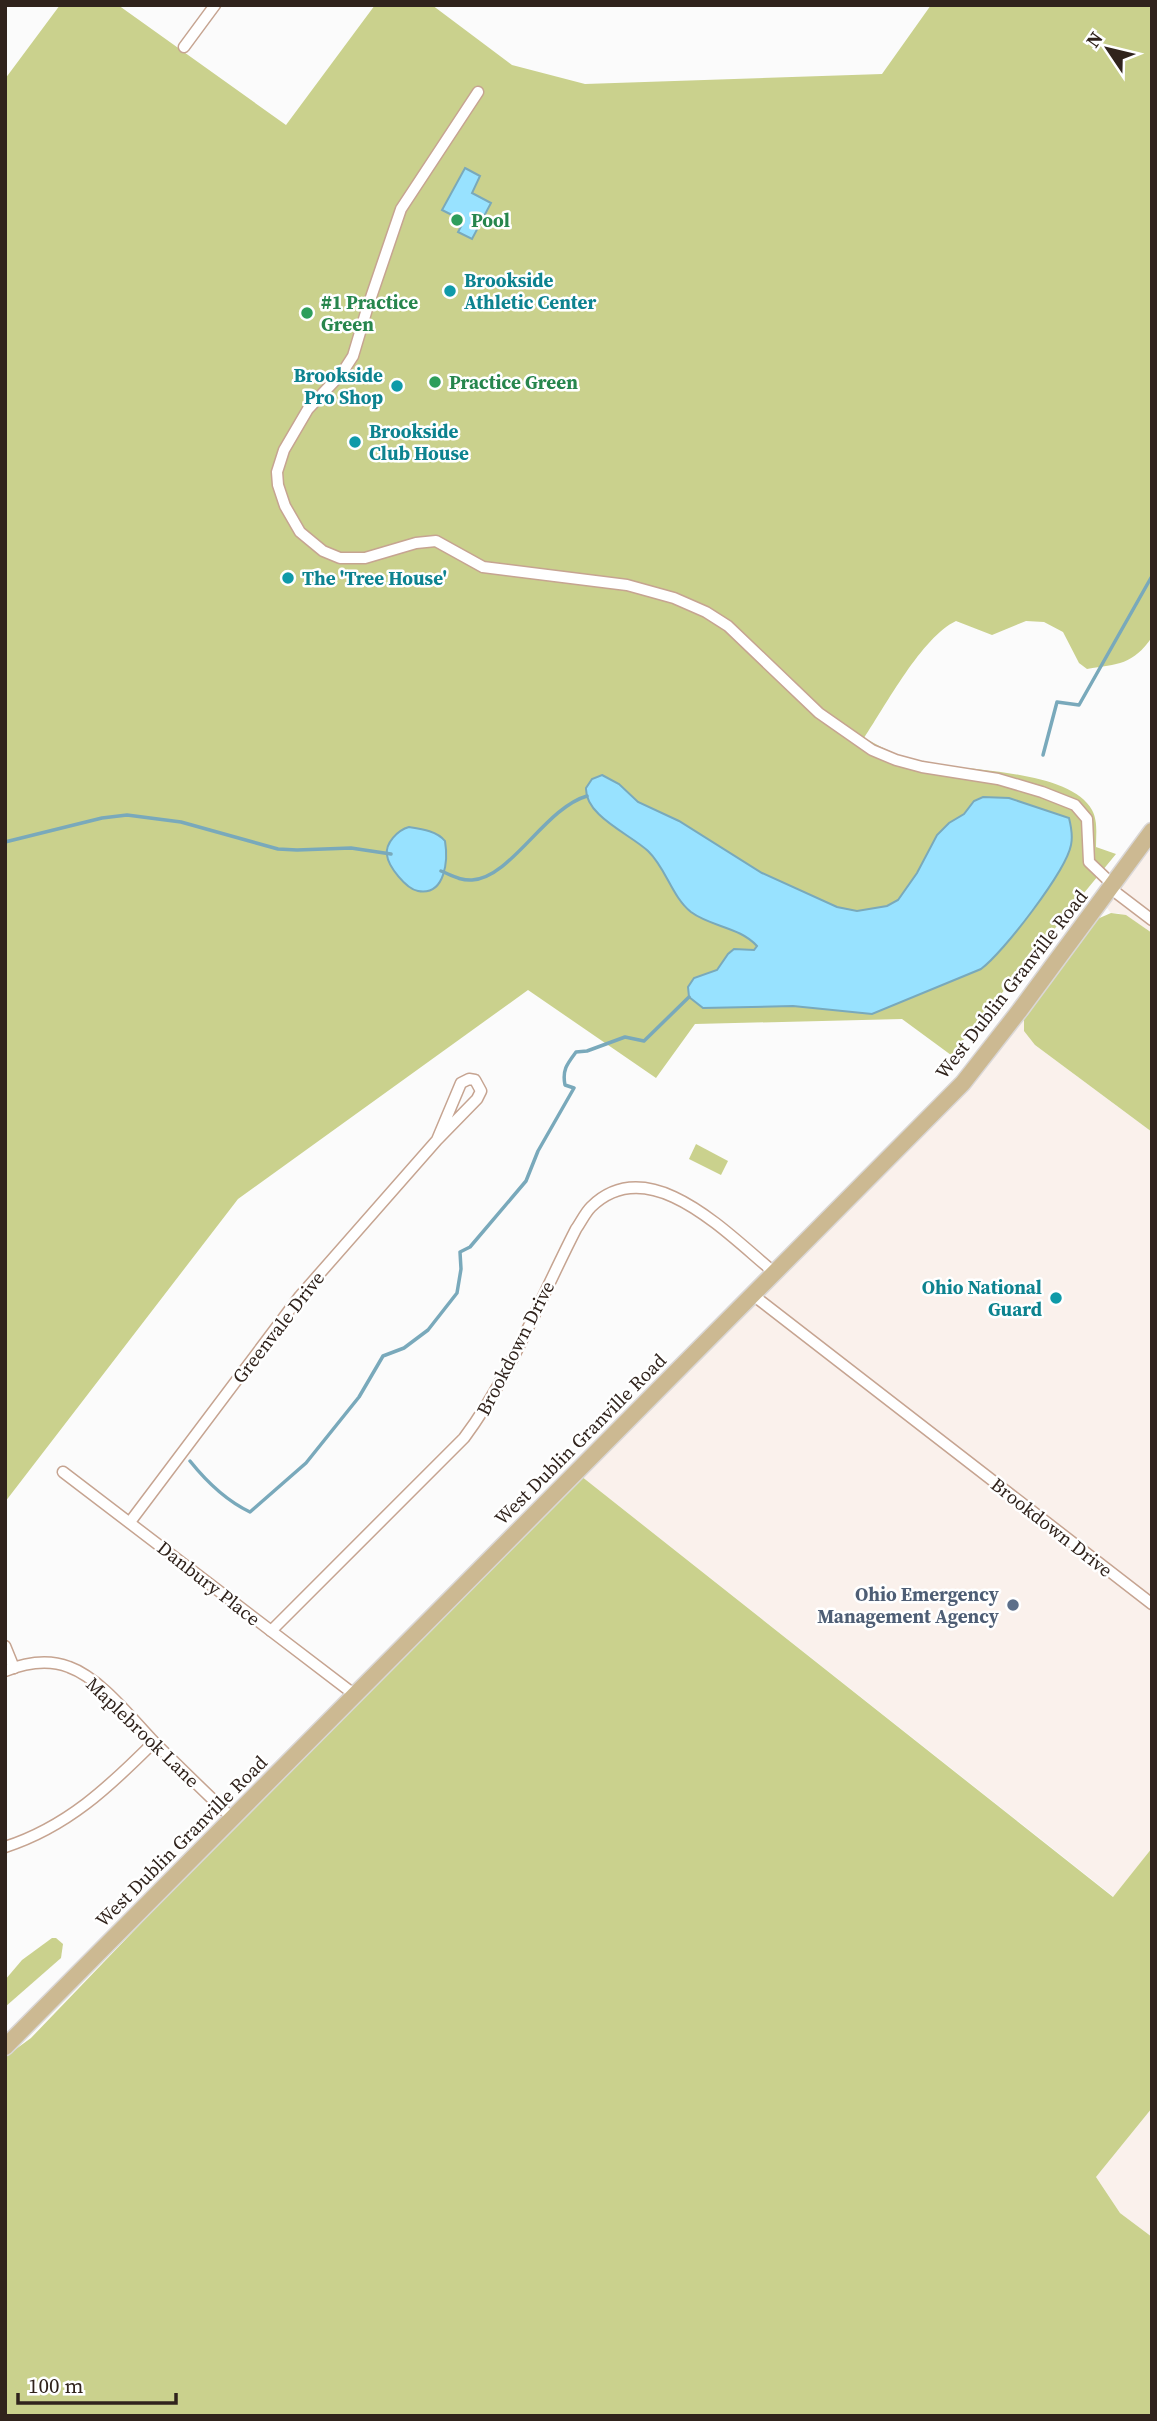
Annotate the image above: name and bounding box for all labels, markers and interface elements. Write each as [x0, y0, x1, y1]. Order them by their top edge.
north arrow [1073, 14, 1143, 84]
text: N [1079, 26, 1109, 52]
place label: Pool [471, 207, 510, 233]
marker: Pool [449, 212, 465, 228]
place label: Brookside Athletic Center [464, 267, 596, 315]
marker: Brookside Athletic Center [442, 283, 458, 299]
place label: #1 Practice Green [321, 289, 418, 337]
marker: #1 Practice Green [299, 305, 315, 321]
place label: Brookside Pro Shop [293, 362, 383, 410]
place label: Practice Green [449, 369, 578, 395]
marker: Practice Green [427, 374, 443, 390]
marker: Brookside Pro Shop [389, 378, 405, 394]
place label: Brookside Club House [369, 418, 469, 466]
marker: Brookside Club House [347, 434, 363, 450]
place label: The 'Tree House' [302, 565, 447, 591]
marker: The 'Tree House' [280, 570, 296, 586]
street label: West Dublin Granville Road [929, 884, 1093, 1084]
street label: Greenvale Drive [226, 1266, 330, 1388]
place label: Ohio National Guard [922, 1274, 1042, 1322]
street label: Brookdown Drive [470, 1276, 560, 1420]
marker: Ohio National Guard [1048, 1290, 1064, 1306]
street label: West Dublin Granville Road [488, 1347, 672, 1531]
street label: Brookdown Drive [986, 1471, 1118, 1583]
street label: Danbury Place [152, 1535, 266, 1631]
place label: Ohio Emergency Management Agency [817, 1581, 1000, 1629]
marker: Ohio Emergency Management Agency [1005, 1597, 1021, 1613]
street label: Maplebrook Lane [81, 1671, 205, 1793]
street label: West Dublin Granville Road [89, 1749, 273, 1933]
scale bar [18, 2362, 175, 2406]
text: 100 m [28, 2371, 83, 2400]

